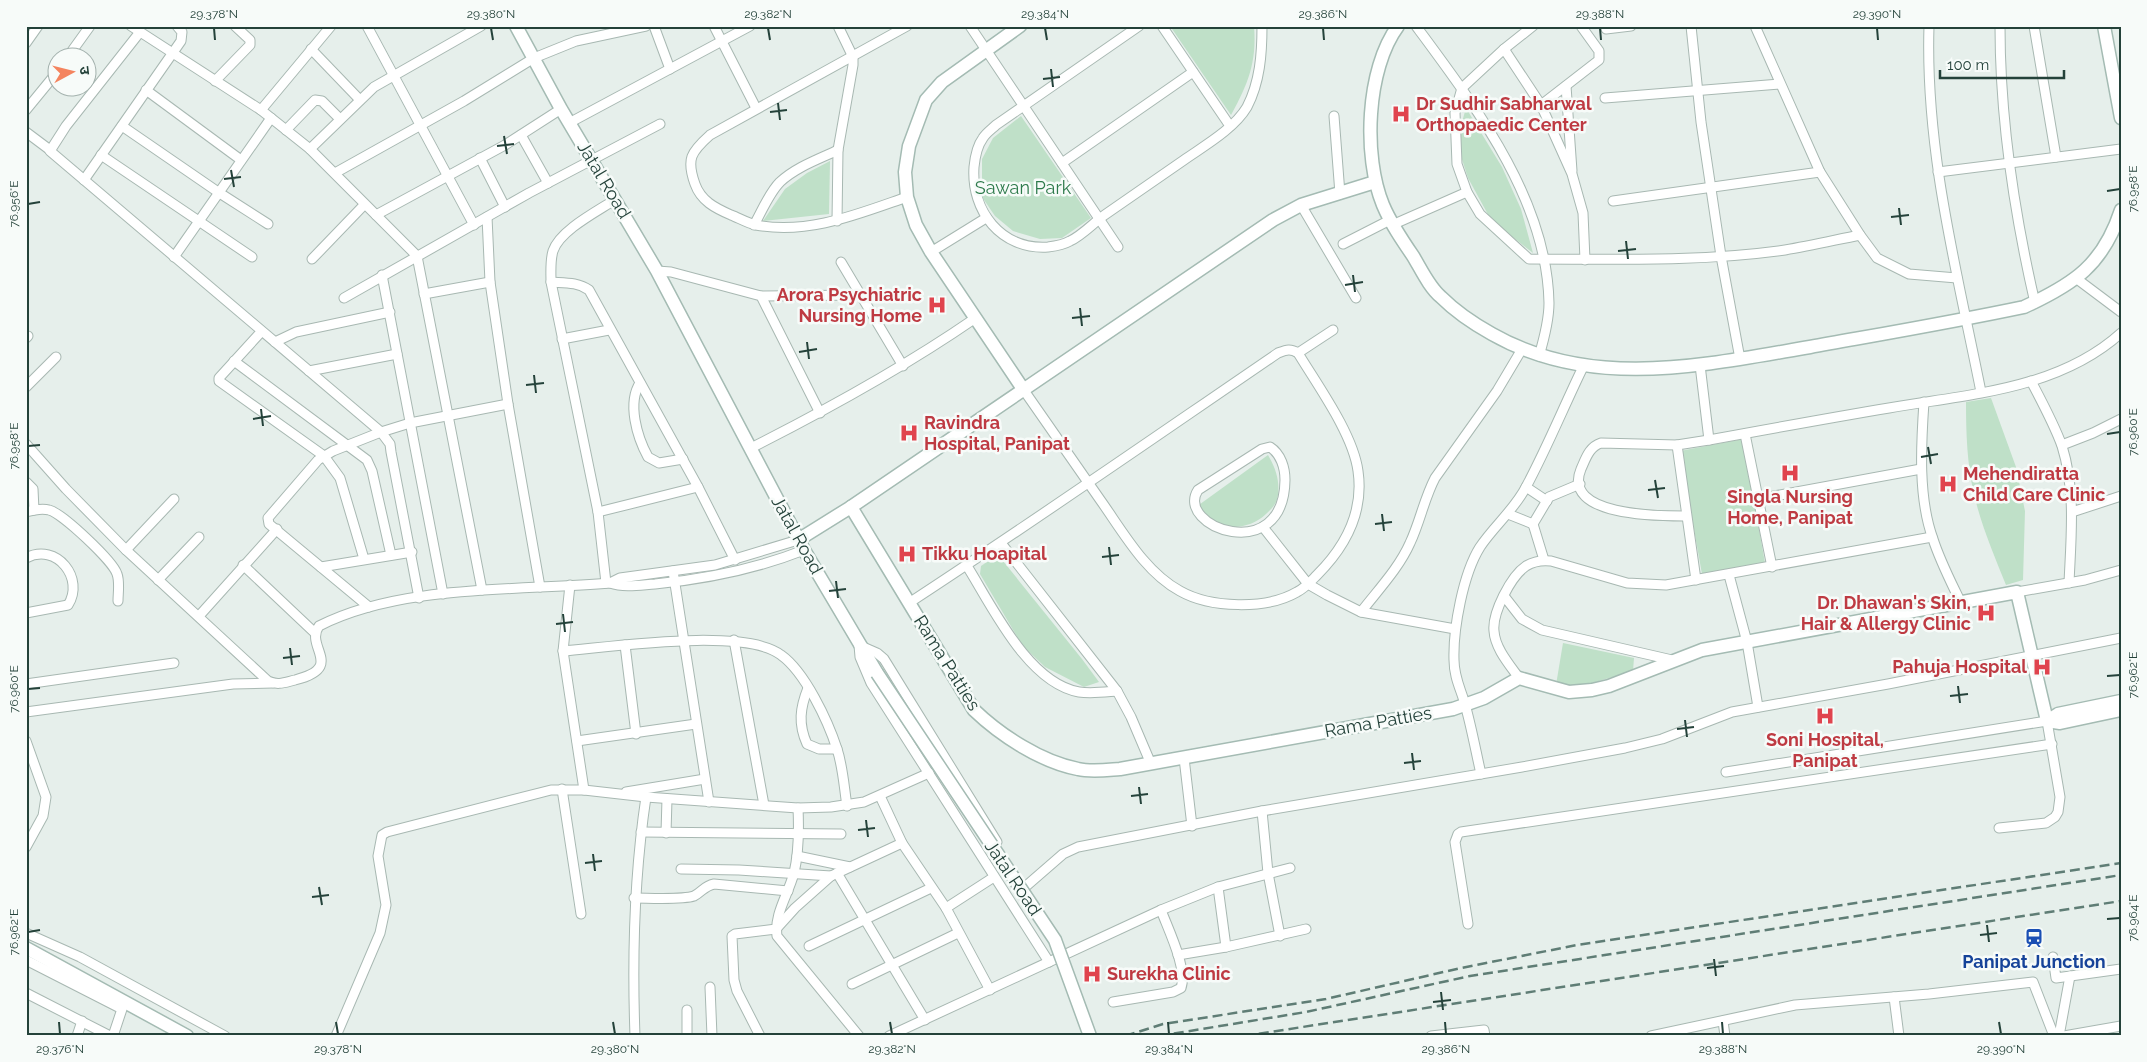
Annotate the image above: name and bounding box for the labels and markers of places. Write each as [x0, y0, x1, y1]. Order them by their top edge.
place label: Dr Sudhir Sabharwal Orthopaedic Center [1416, 93, 1592, 135]
hospital icon: Dr Sudhir Sabharwal Orthopaedic Center [1390, 103, 1412, 125]
place label: Arora Psychiatric Nursing Home [777, 284, 922, 326]
hospital icon: Arora Psychiatric Nursing Home [926, 294, 948, 316]
place label: Ravindra Hospital, Panipat [924, 412, 1070, 454]
hospital icon: Ravindra Hospital, Panipat [898, 422, 920, 444]
hospital icon: Singla Nursing Home, Panipat [1779, 462, 1801, 484]
place label: Mehendiratta Child Care Clinic [1963, 463, 2105, 505]
hospital icon: Mehendiratta Child Care Clinic [1937, 473, 1959, 495]
place label: Singla Nursing Home, Panipat [1727, 486, 1853, 528]
hospital icon: Tikku Hoapital [896, 543, 918, 565]
place label: Tikku Hoapital [922, 543, 1047, 564]
place label: Dr. Dhawan's Skin, Hair & Allergy Clinic [1801, 592, 1971, 634]
hospital icon: Dr. Dhawan's Skin, Hair & Allergy Clinic [1975, 602, 1997, 624]
place label: Pahuja Hospital [1892, 656, 2027, 677]
hospital icon: Pahuja Hospital [2031, 656, 2053, 678]
hospital icon: Soni Hospital, Panipat [1814, 705, 1836, 727]
place label: Soni Hospital, Panipat [1766, 729, 1884, 771]
station icon: Panipat Junction [2023, 927, 2045, 949]
place label: Panipat Junction [1962, 951, 2106, 972]
hospital icon: Surekha Clinic [1081, 963, 1103, 985]
place label: Surekha Clinic [1107, 963, 1231, 984]

